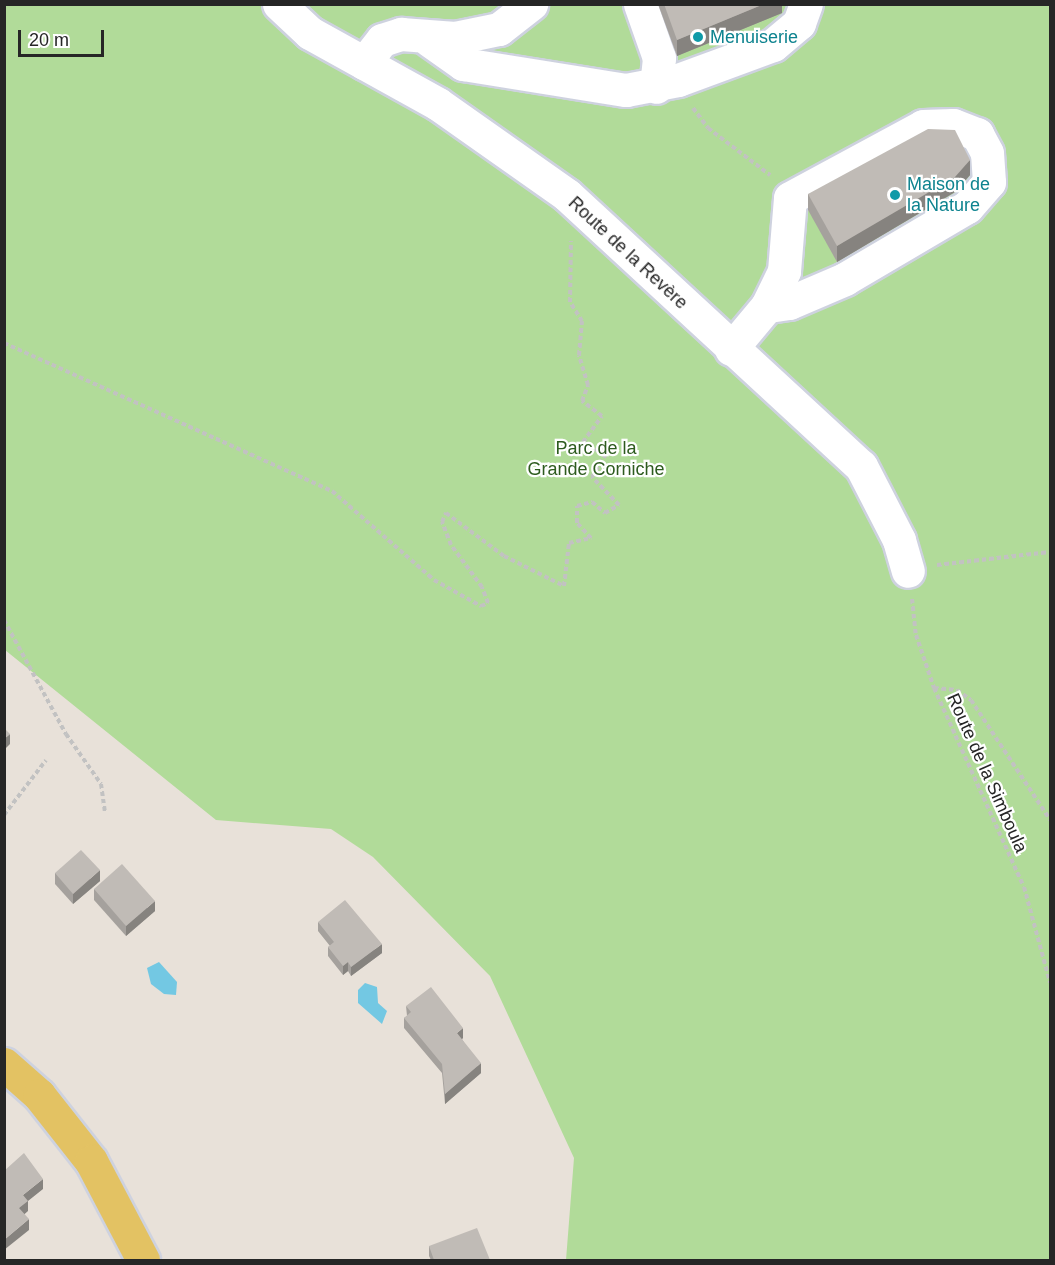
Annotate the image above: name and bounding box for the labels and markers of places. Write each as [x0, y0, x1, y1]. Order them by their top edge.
place label: Menuiserie [710, 26, 798, 48]
marker: Menuiserie [691, 30, 705, 44]
place label: Maison de la Nature [907, 174, 990, 216]
marker: Maison de la Nature [888, 188, 902, 202]

